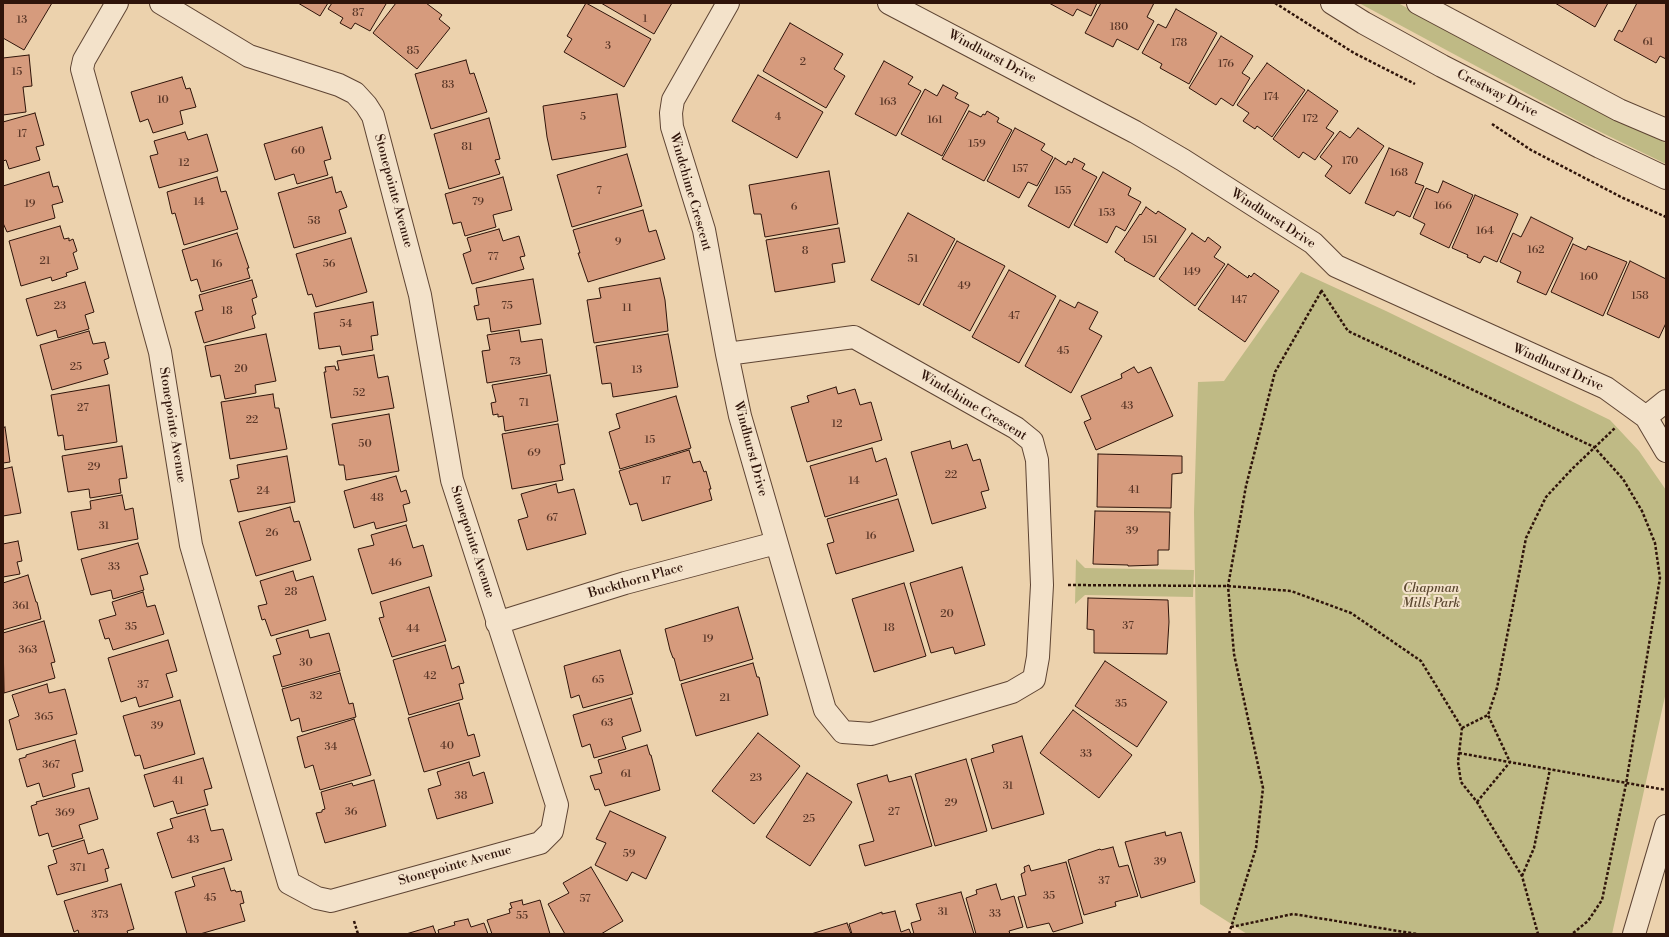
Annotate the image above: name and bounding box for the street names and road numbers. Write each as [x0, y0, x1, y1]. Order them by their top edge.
street label: Windhurst Drive [945, 27, 1039, 87]
street label: Crestway Drive [1454, 67, 1540, 121]
street label: Windchime Crescent [666, 131, 714, 253]
street label: Stonepointe Avenue [370, 132, 416, 250]
street label: Windhurst Drive [1228, 186, 1318, 252]
street label: Windhurst Drive [1510, 341, 1606, 395]
street label: Stonepointe Avenue [155, 366, 189, 484]
street label: Windchime Crescent [917, 368, 1029, 444]
street label: Windhurst Drive [730, 400, 770, 498]
street label: Stonepointe Avenue [447, 484, 497, 600]
street label: Buckthorn Place [587, 560, 685, 602]
street label: Stonepointe Avenue [397, 842, 513, 890]

